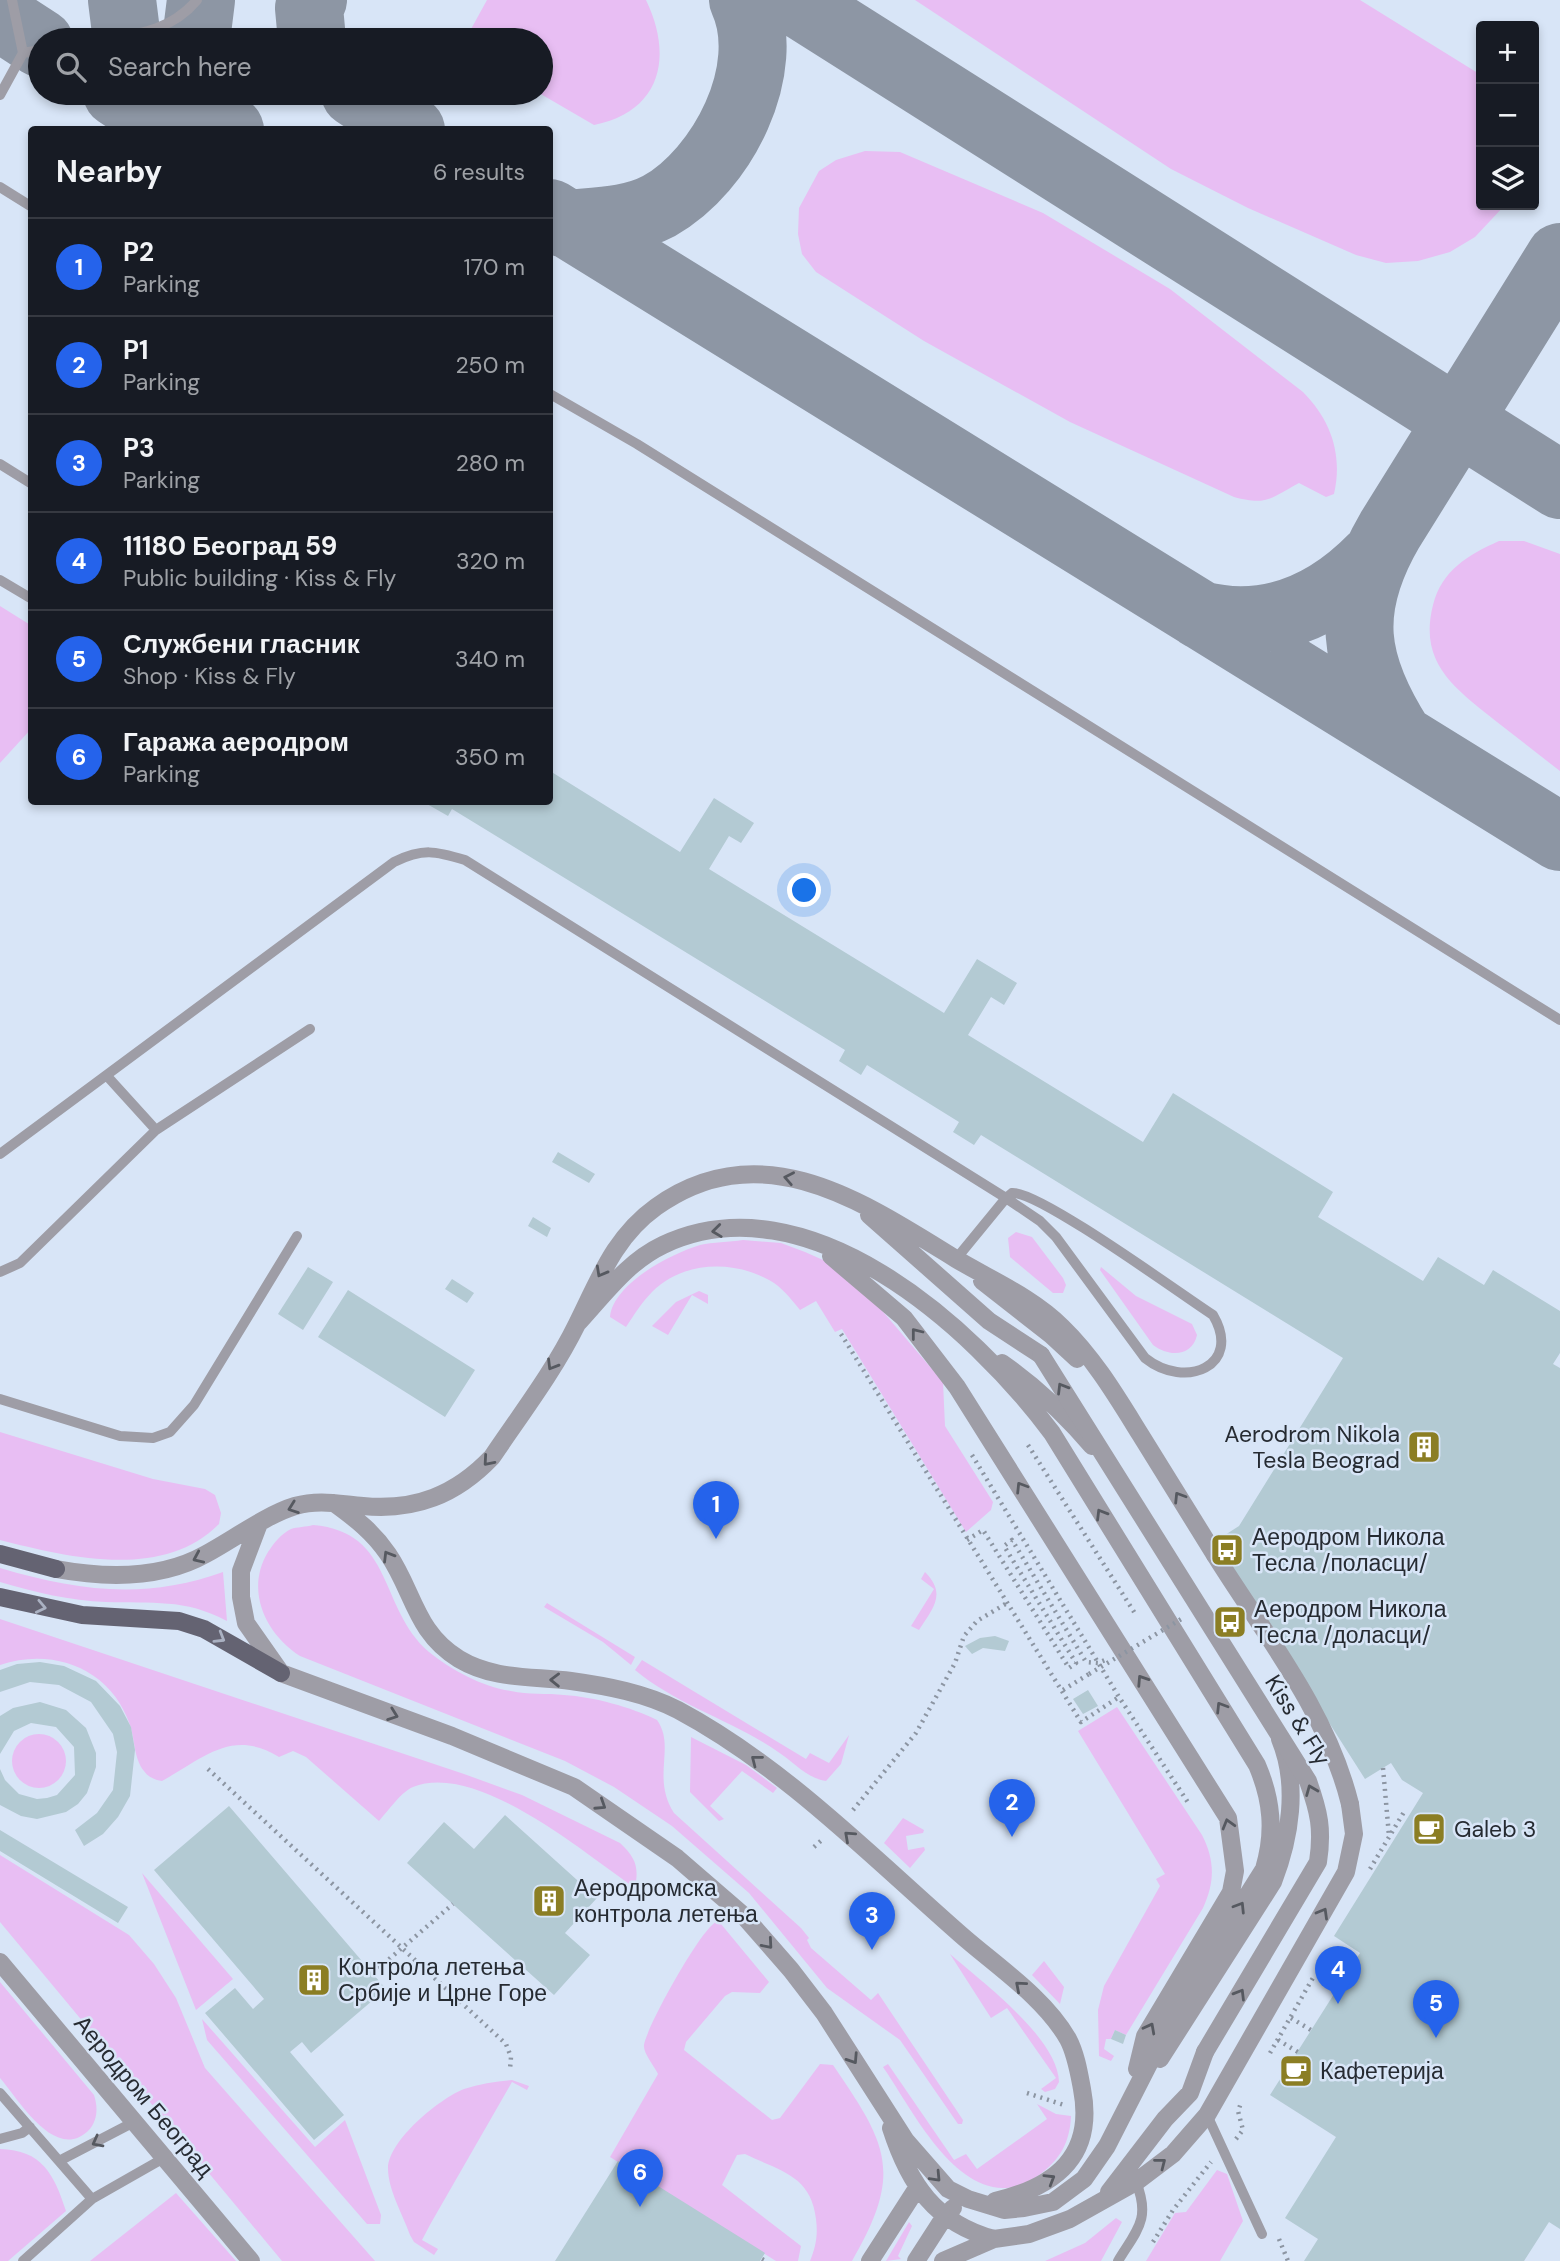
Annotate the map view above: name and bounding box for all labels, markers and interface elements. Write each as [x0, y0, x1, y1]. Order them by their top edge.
map controls [1476, 21, 1539, 210]
button: + [1476, 21, 1539, 84]
search box [28, 28, 553, 105]
icon: search [52, 48, 90, 86]
text: Search here [108, 50, 251, 84]
button: − [1476, 84, 1539, 147]
button: layers [1476, 147, 1539, 210]
text: Nearby [56, 152, 162, 191]
text: 6 results [433, 157, 525, 187]
text: P2 [123, 235, 154, 269]
text: 1 [75, 252, 83, 282]
text: 170 m [464, 252, 525, 282]
text: Parking [123, 269, 200, 299]
text: P1 [123, 333, 148, 367]
text: 2 [72, 350, 86, 380]
text: 250 m [455, 350, 525, 380]
text: Parking [123, 367, 200, 397]
text: P3 [123, 431, 155, 465]
text: 3 [72, 448, 86, 478]
text: 280 m [456, 448, 525, 478]
text: Parking [123, 465, 200, 495]
text: 11180 Београд 59 [123, 529, 337, 563]
text: 4 [72, 546, 86, 576]
text: 320 m [456, 546, 525, 576]
text: Public building · Kiss & Fly [123, 563, 396, 593]
text: Службени гласник [123, 627, 360, 661]
text: 5 [72, 644, 86, 674]
text: 340 m [455, 644, 525, 674]
text: Shop · Kiss & Fly [123, 661, 296, 691]
text: Гаража аеродром [123, 725, 349, 759]
text: 6 [72, 742, 86, 772]
text: 350 m [455, 742, 525, 772]
text: Parking [123, 759, 200, 789]
your location [787, 873, 821, 907]
one-way arrow [783, 1171, 795, 1186]
one-way arrow [711, 1224, 723, 1239]
one-way arrow [596, 1264, 609, 1277]
one-way arrow [911, 1328, 924, 1341]
one-way arrow [548, 1357, 561, 1370]
one-way arrow [1057, 1383, 1070, 1396]
place label: Aerodrom Nikola Tesla Beograd [1224, 1419, 1400, 1475]
building icon: Aerodrom Nikola Tesla Beograd [1405, 1428, 1443, 1466]
one-way arrow [484, 1453, 496, 1466]
pin: 1 [693, 1481, 739, 1539]
one-way arrow [1016, 1482, 1029, 1495]
one-way arrow [1175, 1492, 1188, 1505]
one-way arrow [287, 1500, 299, 1514]
one-way arrow [1096, 1508, 1109, 1521]
place label: Аеродром Никола Тесла /поласци/ [1252, 1522, 1445, 1578]
bus stop icon: Аеродром Никола Тесла /поласци/ [1208, 1531, 1246, 1569]
one-way arrow [192, 1550, 205, 1564]
one-way arrow [383, 1550, 396, 1563]
place label: Аеродром Никола Тесла /доласци/ [1254, 1594, 1447, 1650]
one-way arrow [35, 1599, 47, 1614]
bus stop icon: Аеродром Никола Тесла /доласци/ [1211, 1603, 1249, 1641]
one-way arrow [212, 1630, 225, 1643]
street label: Kiss & Fly [1258, 1669, 1338, 1771]
one-way arrow [549, 1672, 560, 1688]
one-way arrow [1138, 1674, 1151, 1687]
one-way arrow [1216, 1702, 1229, 1715]
one-way arrow [386, 1707, 398, 1721]
one-way arrow [751, 1756, 763, 1769]
pin: 2 [989, 1779, 1035, 1837]
one-way arrow [1305, 1784, 1319, 1796]
one-way arrow [593, 1797, 606, 1809]
cafe icon: Galeb 3 [1410, 1810, 1448, 1848]
place label: Galeb 3 [1454, 1814, 1536, 1844]
one-way arrow [1222, 1818, 1237, 1830]
one-way arrow [844, 1832, 857, 1844]
place label: Аеродромска контрола летења [574, 1873, 758, 1929]
building icon: Аеродромска контрола летења [530, 1882, 568, 1920]
pin: 3 [849, 1892, 895, 1950]
one-way arrow [1232, 1902, 1245, 1915]
one-way arrow [1315, 1907, 1328, 1920]
one-way arrow [760, 1936, 772, 1949]
pin: 4 [1315, 1946, 1361, 2004]
place label: Контрола летења Србије и Црне Горе [338, 1952, 547, 2008]
building icon: Контрола летења Србије и Црне Горе [295, 1961, 333, 1999]
pin: 5 [1413, 1980, 1459, 2038]
one-way arrow [1015, 1982, 1028, 1994]
one-way arrow [1232, 1988, 1245, 2001]
street label: Аеродром Београд [68, 2009, 221, 2184]
one-way arrow [1142, 2022, 1155, 2035]
one-way arrow [845, 2051, 858, 2064]
cafe icon: Кафетерија [1277, 2052, 1315, 2090]
place label: Кафетерија [1320, 2056, 1444, 2086]
one-way arrow [91, 2134, 104, 2147]
pin: 6 [617, 2149, 663, 2207]
one-way arrow [1154, 2158, 1166, 2171]
one-way arrow [928, 2169, 940, 2182]
one-way arrow [1042, 2175, 1055, 2188]

